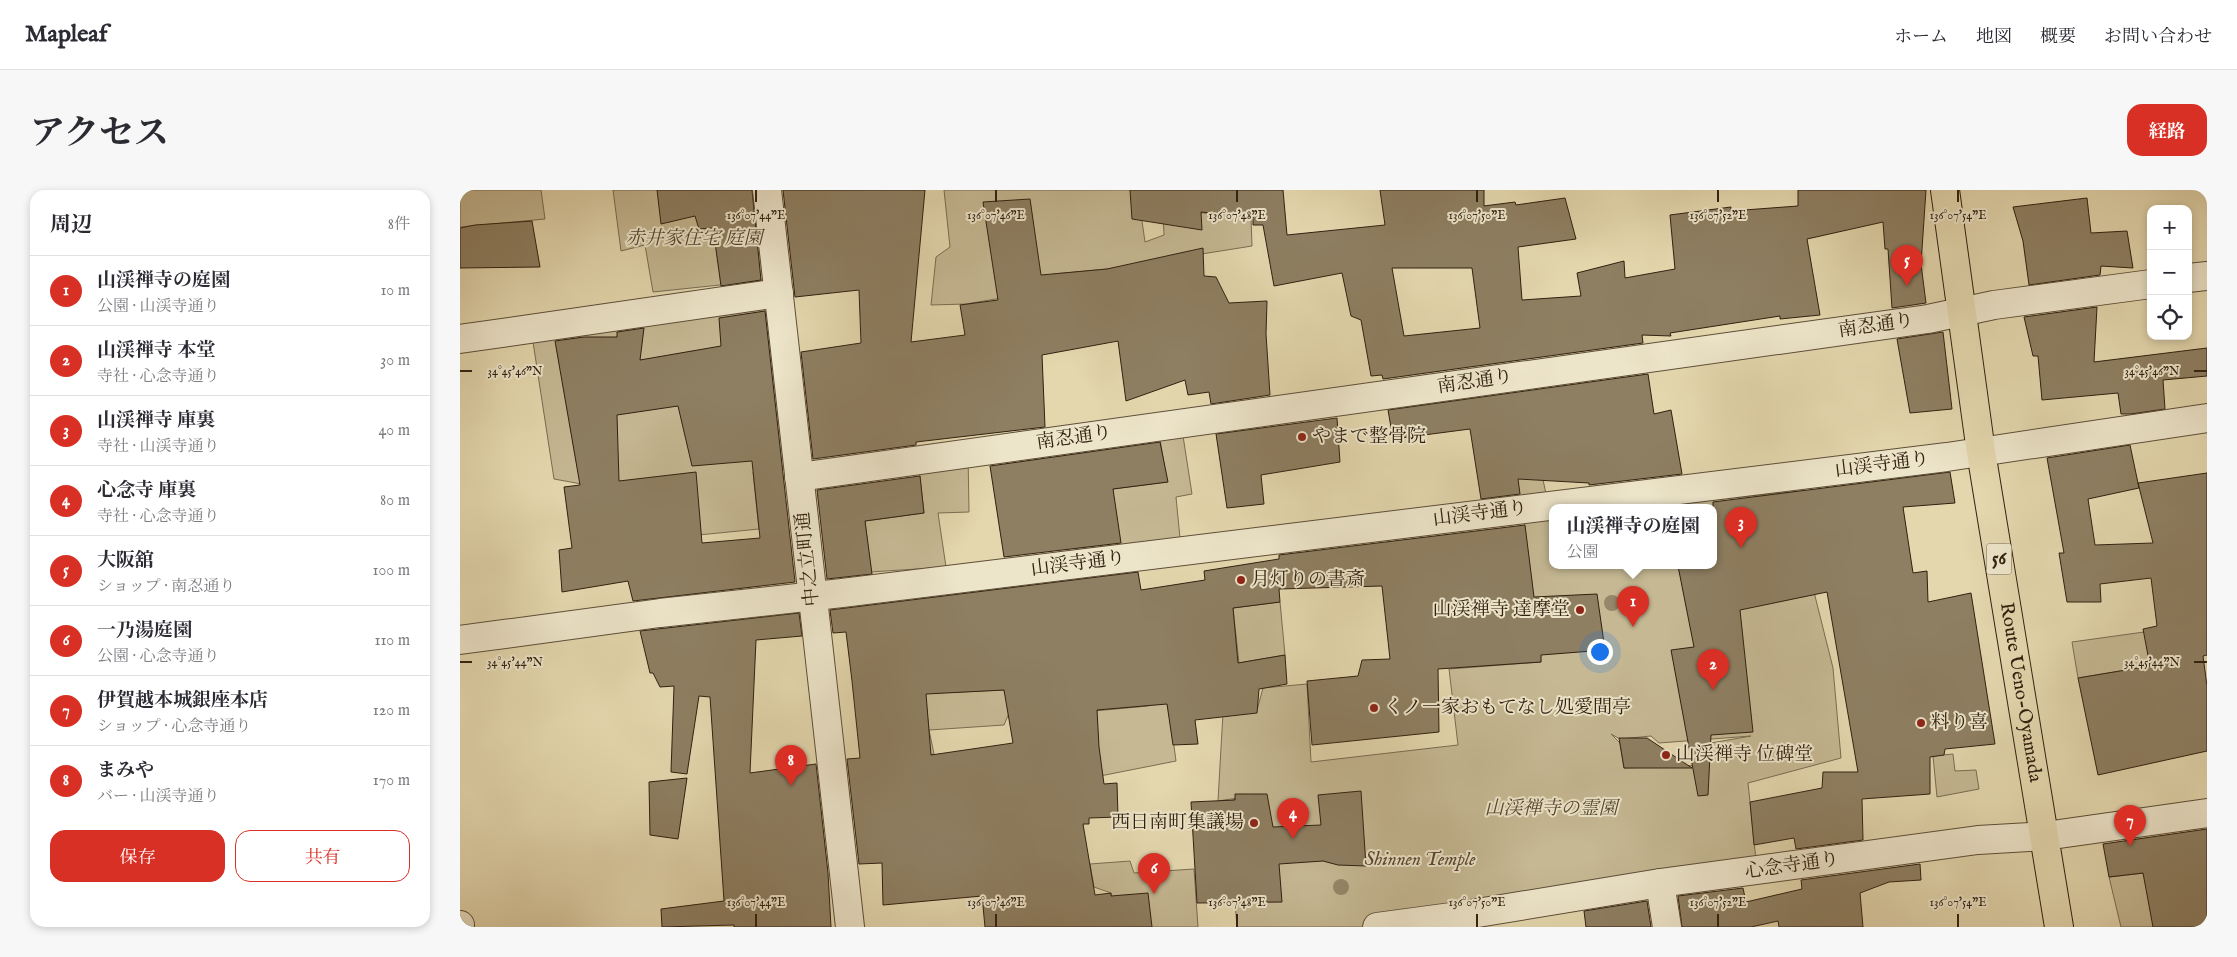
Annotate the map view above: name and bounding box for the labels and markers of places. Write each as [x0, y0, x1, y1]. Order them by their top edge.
pin: 5 [1891, 245, 1923, 286]
place label: やまで整骨院 [1312, 425, 1426, 449]
marker: やまで整骨院 [1296, 431, 1308, 443]
pin: 3 [1725, 507, 1757, 548]
place label: 月灯りの書斎 [1251, 568, 1365, 592]
marker: 月灯りの書斎 [1235, 574, 1247, 586]
pin: 1 [1617, 586, 1649, 627]
place label: 山渓禅寺 達摩堂 [1433, 598, 1570, 622]
marker: 山渓禅寺 達摩堂 [1574, 604, 1586, 616]
pin: 2 [1697, 649, 1729, 690]
place label: くノ一家おもてなし処愛間亭 [1384, 696, 1631, 720]
marker: くノ一家おもてなし処愛間亭 [1368, 702, 1380, 714]
place label: 料り喜 [1931, 711, 1988, 735]
marker: 料り喜 [1915, 717, 1927, 729]
place label: 山渓禅寺 位碑堂 [1676, 743, 1813, 767]
pin: 8 [775, 745, 807, 786]
marker: 山渓禅寺 位碑堂 [1660, 749, 1672, 761]
pin: 4 [1277, 798, 1309, 839]
pin: 7 [2114, 805, 2146, 846]
place label: 西日南町集議場 [1111, 811, 1244, 835]
marker: 西日南町集議場 [1248, 817, 1260, 829]
pin: 6 [1138, 853, 1170, 894]

